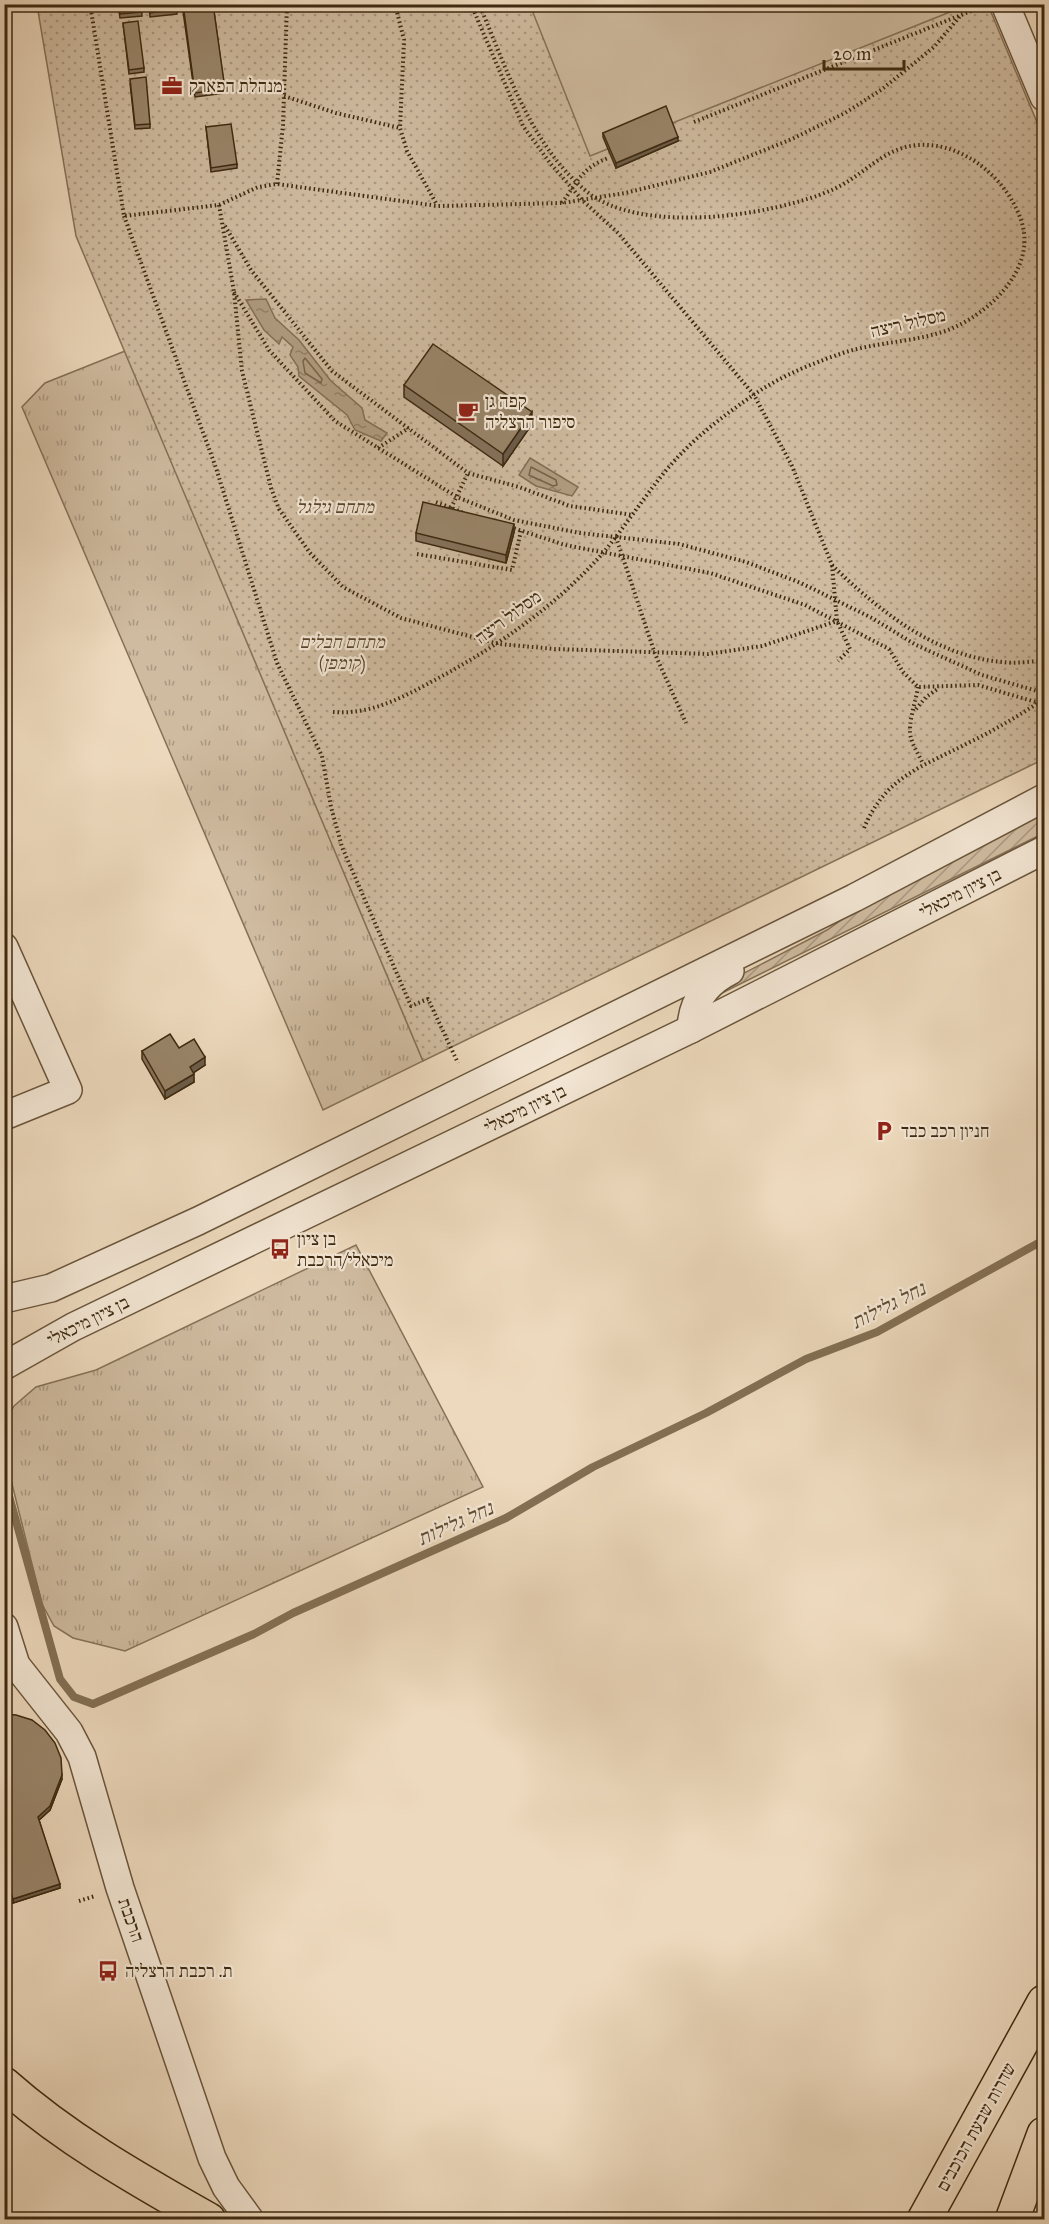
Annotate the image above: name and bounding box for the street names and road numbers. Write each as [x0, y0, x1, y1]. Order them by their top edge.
street label: מסלול ריצה [868, 304, 948, 342]
street label: מסלול ריצה [471, 586, 545, 648]
street label: בן ציון מיכאלי [915, 863, 1005, 923]
street label: בן ציון מיכאלי [480, 1079, 570, 1138]
street label: בן ציון מיכאלי [43, 1291, 133, 1351]
street label: הרכבת [113, 1895, 149, 1945]
street label: שדרות שבעת הכוכבים [932, 2059, 1020, 2195]

